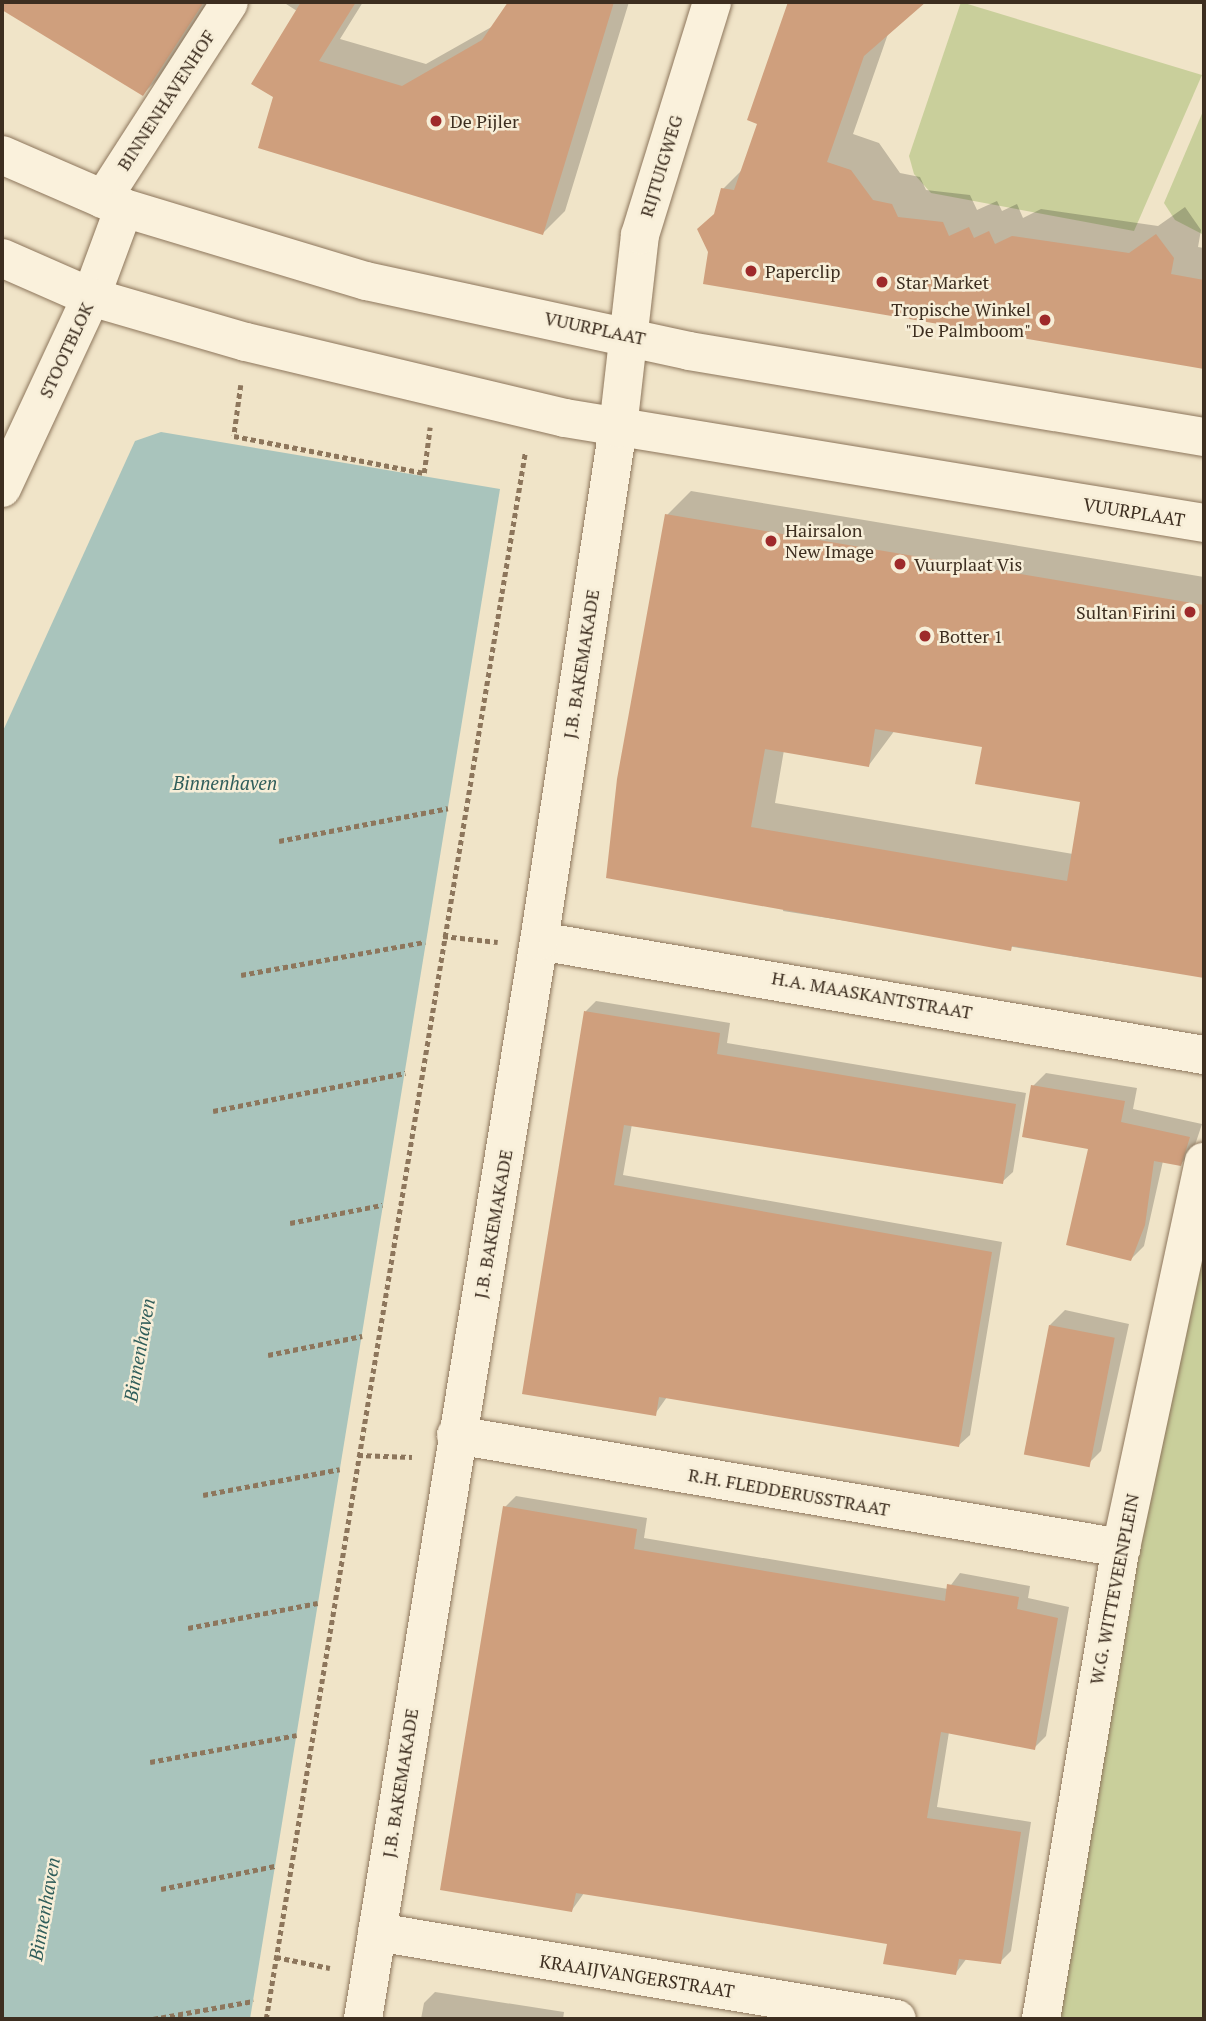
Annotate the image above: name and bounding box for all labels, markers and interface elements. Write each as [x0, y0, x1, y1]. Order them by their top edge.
street label: BINNENHAVENHOF [113, 26, 219, 174]
place label: De Pijler [450, 110, 519, 132]
street label: RIJTUIGWEG [635, 112, 687, 220]
marker: De Pijler [428, 113, 444, 129]
place label: Paperclip [765, 260, 840, 282]
marker: Paperclip [743, 263, 759, 279]
place label: Star Market [896, 271, 989, 293]
marker: Star Market [874, 274, 890, 290]
street label: STOOTBLOK [34, 299, 98, 401]
place label: Tropische Winkel "De Palmboom" [891, 299, 1031, 342]
street label: VUURPLAAT [542, 307, 648, 349]
marker: Tropische Winkel "De Palmboom" [1037, 312, 1053, 328]
street label: VUURPLAAT [1082, 493, 1186, 531]
place label: Hairsalon New Image [785, 520, 874, 562]
marker: Hairsalon New Image [763, 533, 779, 549]
place label: Vuurplaat Vis [914, 553, 1023, 575]
marker: Vuurplaat Vis [892, 556, 908, 572]
street label: J.B. BAKEMAKADE [558, 587, 604, 741]
place label: Sultan Firini [1076, 601, 1176, 623]
marker: Sultan Firini [1182, 604, 1198, 620]
place label: Botter 1 [939, 625, 1003, 647]
marker: Botter 1 [917, 628, 933, 644]
water label: Binnenhaven [173, 772, 277, 794]
street label: H.A. MAASKANTSTRAAT [770, 967, 974, 1023]
street label: J.B. BAKEMAKADE [469, 1147, 517, 1301]
water label: Binnenhaven [119, 1296, 159, 1404]
street label: R.H. FLEDDERUSSTRAAT [686, 1464, 892, 1520]
street label: W.G. WITTEVEENPLEIN [1085, 1491, 1143, 1687]
street label: J.B. BAKEMAKADE [377, 1706, 423, 1860]
water label: Binnenhaven [24, 1855, 64, 1963]
street label: KRAAIJVANGERSTRAAT [538, 1950, 736, 2002]

